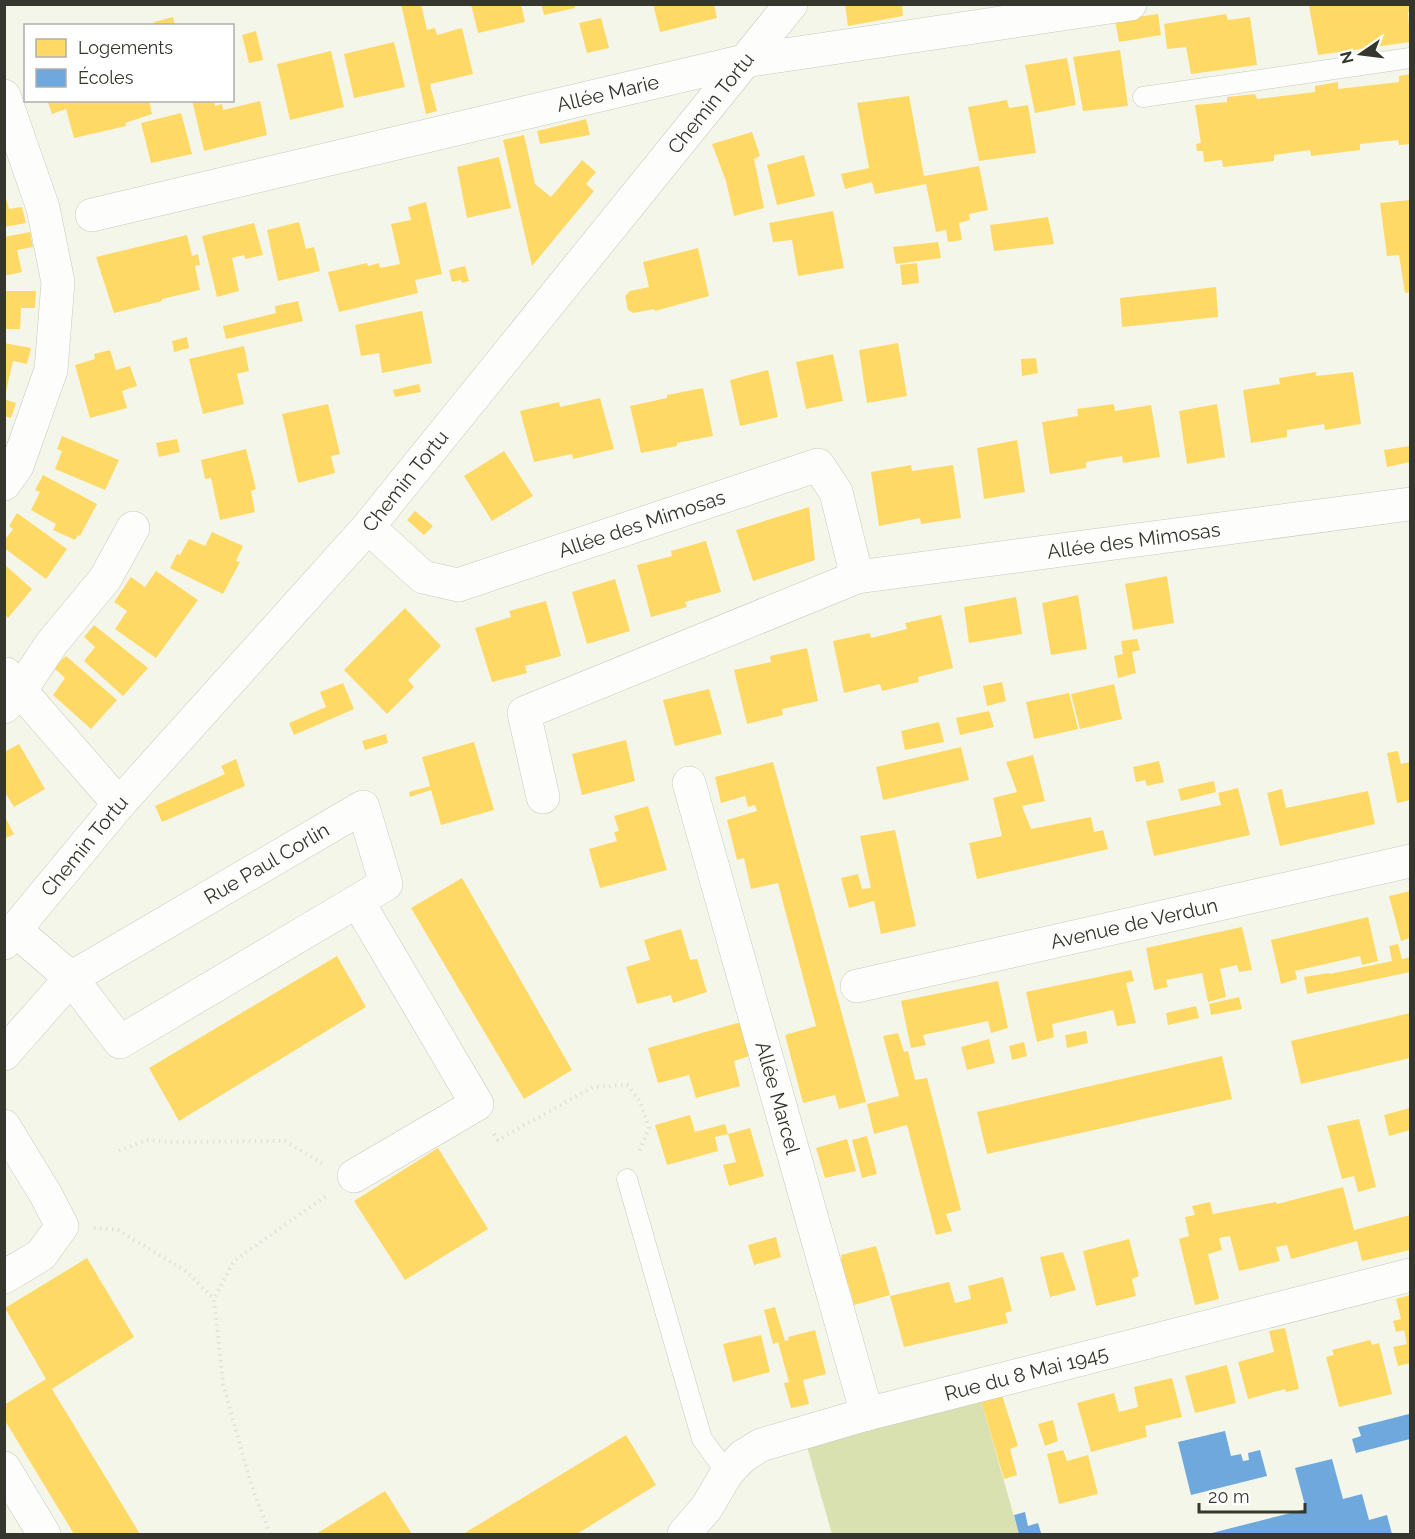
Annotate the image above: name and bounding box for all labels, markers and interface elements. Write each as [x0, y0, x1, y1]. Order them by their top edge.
legend [24, 24, 234, 102]
north arrow [1331, 24, 1391, 84]
text: Logements [78, 37, 173, 58]
street label: Chemin Tortu [663, 48, 759, 159]
text: N [1336, 49, 1358, 66]
text: Écoles [78, 66, 134, 88]
street label: Allée Marie [554, 69, 662, 117]
street label: Chemin Tortu [357, 425, 453, 537]
street label: Allée des Mimosas [555, 485, 728, 563]
street label: Allée des Mimosas [1046, 517, 1222, 564]
street label: Chemin Tortu [36, 790, 133, 901]
street label: Rue Paul Corlin [200, 817, 333, 909]
street label: Avenue de Verdun [1048, 893, 1220, 954]
street label: Allée Marcel [750, 1039, 805, 1157]
street label: Rue du 8 Mai 1945 [942, 1341, 1111, 1406]
scale bar [1199, 1476, 1306, 1514]
text: 20 m [1208, 1486, 1250, 1507]

